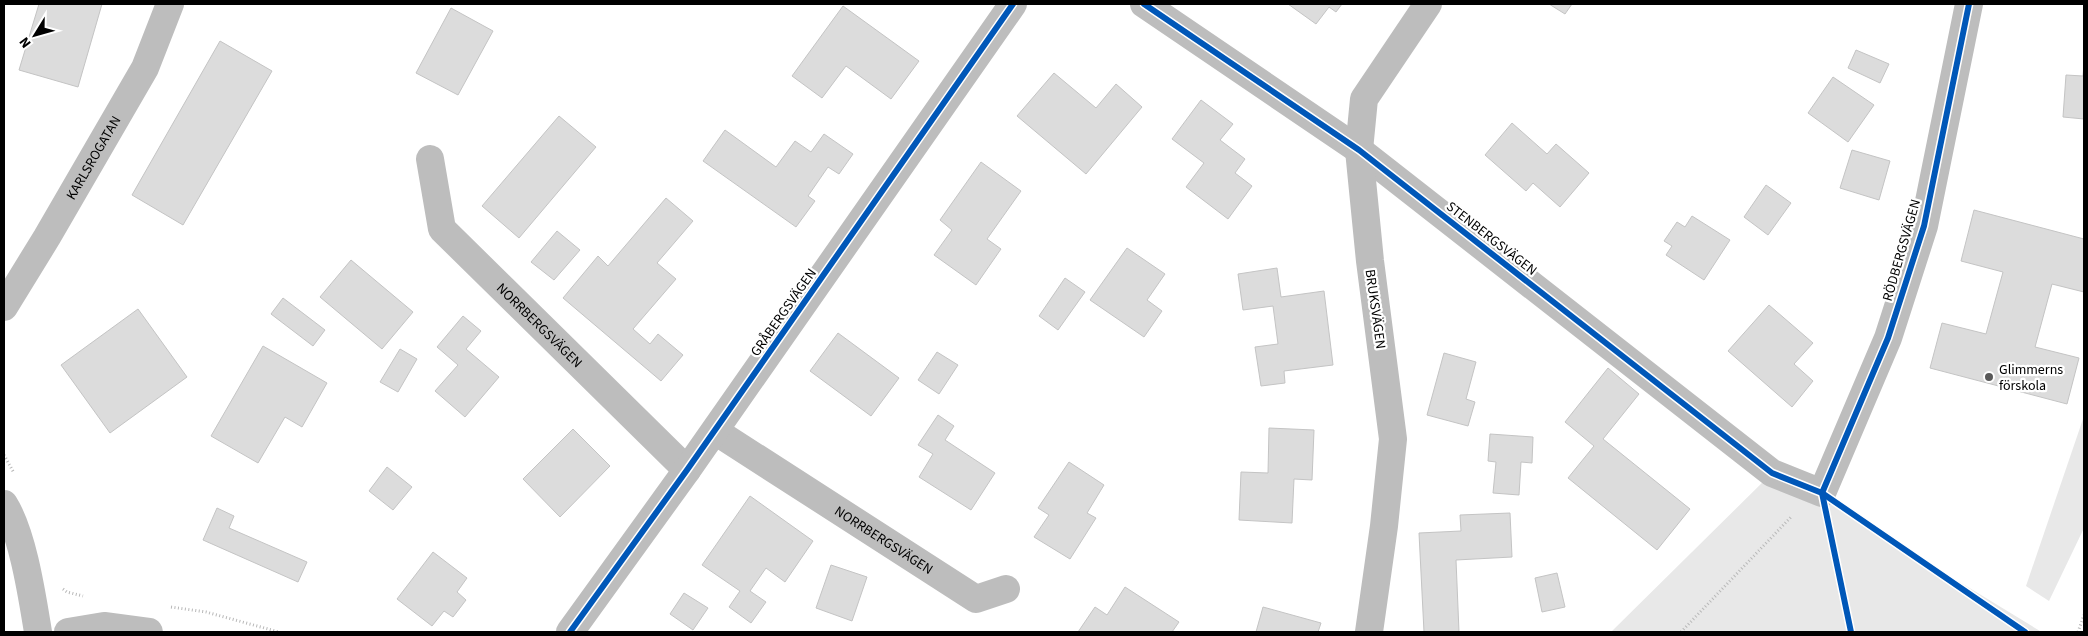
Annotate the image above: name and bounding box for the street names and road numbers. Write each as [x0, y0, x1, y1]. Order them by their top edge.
street label: KARLSROGATAN [62, 112, 126, 204]
street label: STENBERGSVÄGEN [1442, 197, 1541, 281]
street label: RÖDBERGSVÄGEN [1878, 197, 1926, 304]
street label: GRÅBERGSVÄGEN [746, 264, 822, 361]
street label: BRUKSVÄGEN [1360, 268, 1390, 350]
street label: NORRBERGSVÄGEN [491, 279, 586, 373]
street label: NORRBERGSVÄGEN [830, 501, 937, 580]

